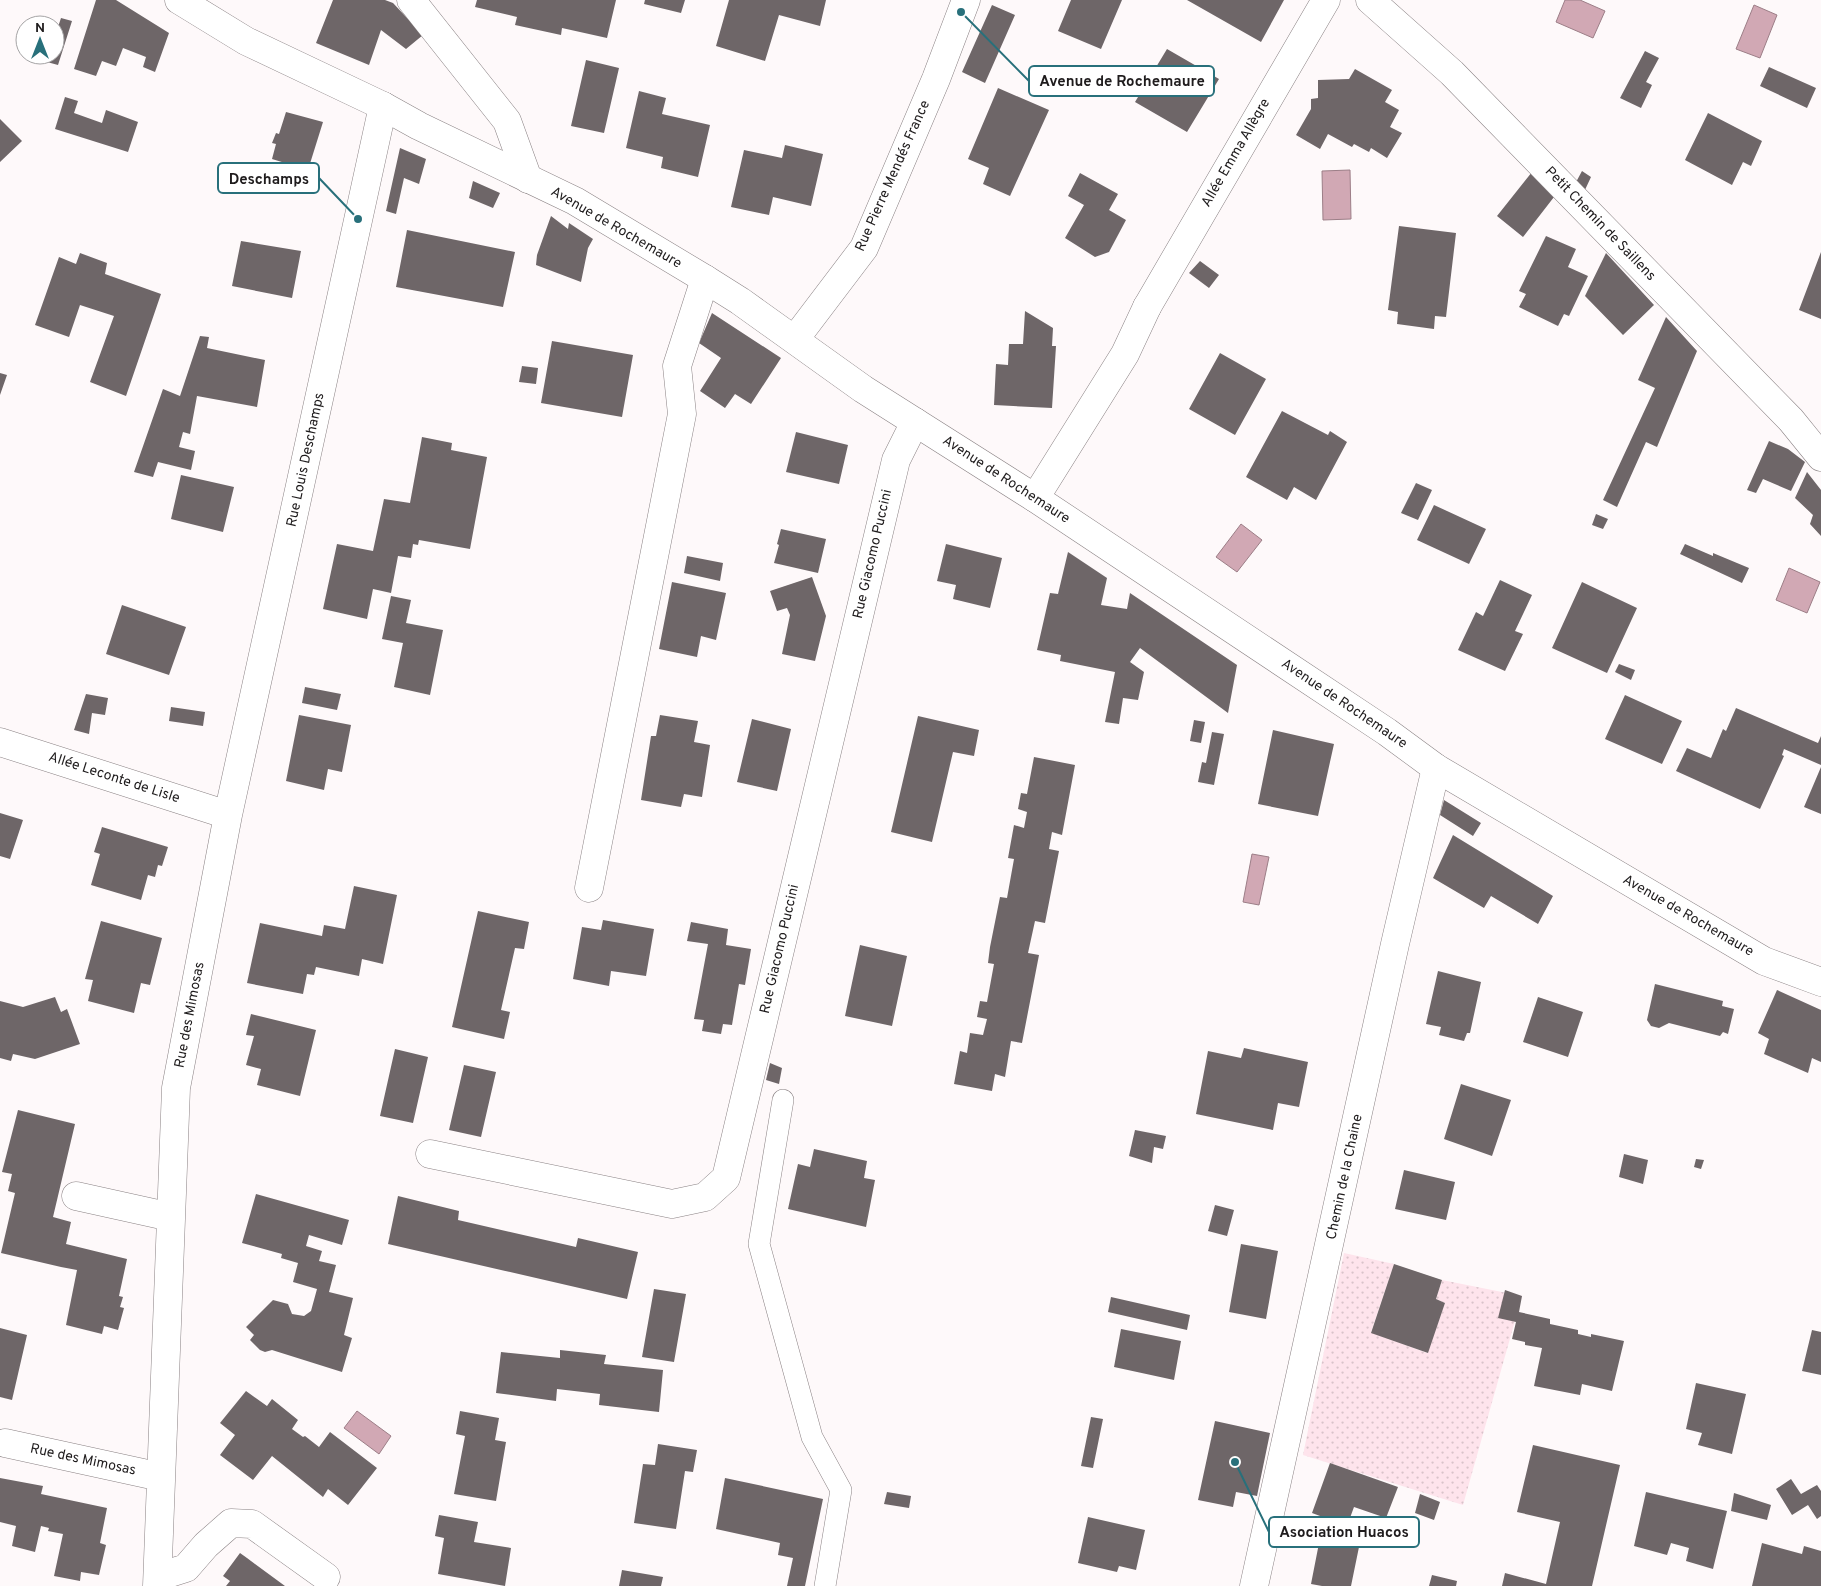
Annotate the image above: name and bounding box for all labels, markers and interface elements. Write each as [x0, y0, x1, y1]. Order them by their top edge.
north arrow [15, 15, 65, 65]
text: N [35, 20, 45, 37]
callout: Avenue de Rochemaure [1029, 66, 1214, 96]
text: Avenue de Rochemaure [1039, 73, 1205, 92]
street label: Allée Emma Allègre [1198, 96, 1274, 210]
street label: Rue Pierre Mendés France [852, 98, 934, 254]
callout: Deschamps [218, 163, 319, 193]
street label: Petit Chemin de Saillens [1541, 163, 1659, 285]
text: Deschamps [229, 171, 309, 190]
street label: Avenue de Rochemaure [547, 184, 685, 272]
street label: Rue Louis Deschamps [283, 391, 329, 529]
street label: Avenue de Rochemaure [939, 432, 1073, 528]
street label: Rue Giacomo Puccini [850, 488, 896, 620]
street label: Avenue de Rochemaure [1278, 655, 1410, 753]
street label: Allée Leconte de Lisle [46, 749, 182, 807]
street label: Avenue de Rochemaure [1619, 872, 1757, 960]
street label: Rue Giacomo Puccini [757, 883, 803, 1015]
street label: Rue des Mimosas [171, 960, 209, 1070]
street label: Chemin de la Chaine [1323, 1113, 1367, 1241]
street label: Rue des Mimosas [29, 1440, 137, 1480]
callout: Asociation Huacos [1269, 1517, 1419, 1547]
text: Asociation Huacos [1279, 1524, 1409, 1543]

